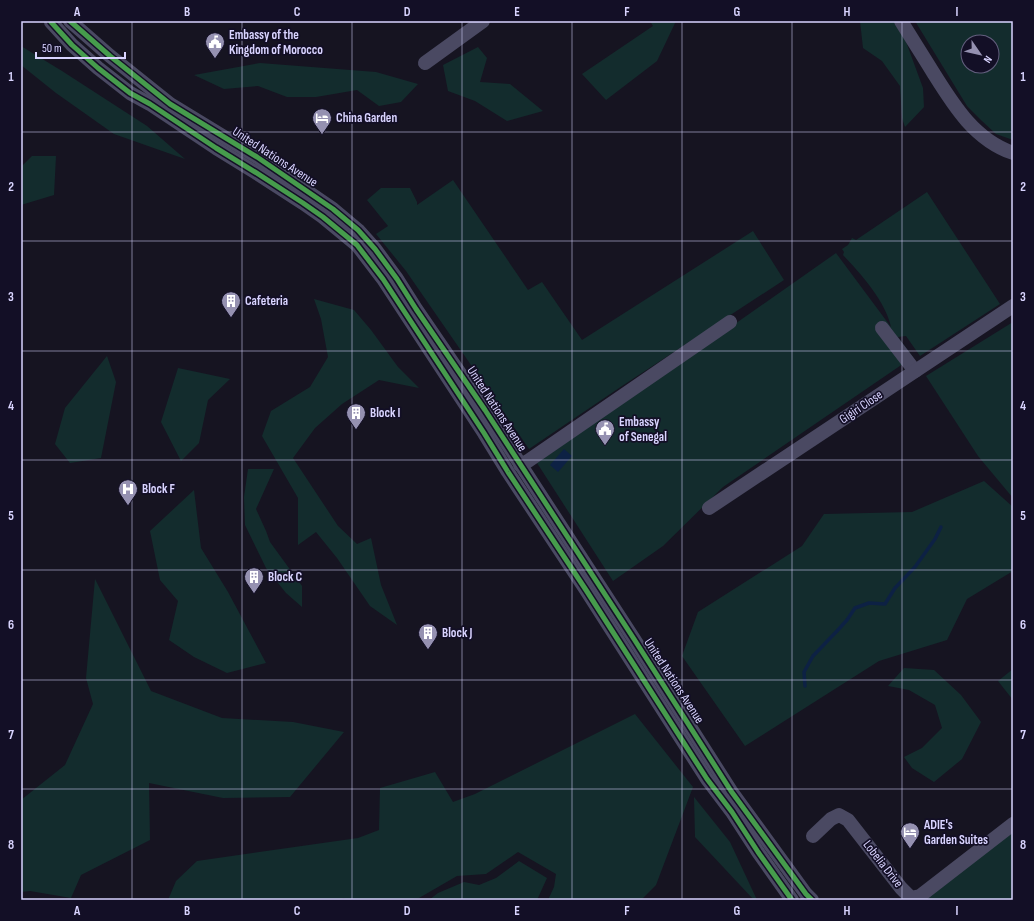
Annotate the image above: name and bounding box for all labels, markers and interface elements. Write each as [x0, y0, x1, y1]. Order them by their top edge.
text: A [73, 4, 81, 20]
text: B [184, 4, 190, 20]
text: C [294, 4, 301, 20]
text: D [404, 4, 411, 20]
text: E [514, 4, 520, 20]
text: F [624, 4, 630, 20]
text: G [734, 4, 741, 20]
text: H [844, 4, 851, 20]
text: I [956, 4, 959, 20]
place label: Embassy of the Kingdom of Morocco [229, 27, 323, 58]
public building icon: Embassy of the Kingdom of Morocco [204, 31, 226, 59]
scale bar [36, 34, 125, 60]
north arrow [960, 34, 1000, 74]
text: 50 m [42, 41, 62, 56]
text: N [981, 53, 995, 65]
text: 1 [8, 69, 14, 85]
text: 1 [1020, 69, 1026, 85]
hotel icon: China Garden [311, 107, 333, 135]
place label: China Garden [336, 110, 397, 126]
street label: United Nations Avenue [229, 123, 321, 191]
text: 2 [8, 179, 14, 195]
text: 2 [1020, 179, 1026, 195]
text: 3 [8, 289, 14, 305]
text: 3 [1020, 289, 1026, 305]
building icon: Cafeteria [220, 290, 242, 318]
place label: Cafeteria [245, 293, 288, 309]
street label: United Nations Avenue [463, 363, 531, 455]
street label: Gigiri Close [836, 387, 886, 427]
text: 4 [8, 398, 14, 414]
text: 4 [1020, 398, 1026, 414]
building icon: Block I [345, 402, 367, 430]
place label: Block I [370, 405, 400, 421]
place label: Embassy of Senegal [619, 414, 667, 445]
public building icon: Embassy of Senegal [594, 418, 616, 446]
hospital icon: Block F [117, 478, 139, 506]
place label: Block F [142, 481, 175, 497]
text: 5 [8, 508, 14, 524]
text: 5 [1020, 508, 1026, 524]
building icon: Block C [243, 566, 265, 594]
place label: Block C [268, 569, 302, 585]
text: 6 [8, 617, 14, 633]
text: 6 [1020, 617, 1026, 633]
building icon: Block J [417, 622, 439, 650]
place label: Block J [442, 625, 472, 641]
street label: United Nations Avenue [640, 635, 708, 727]
text: 7 [8, 727, 14, 743]
text: 7 [1020, 727, 1026, 743]
place label: ADIE's Garden Suites [923, 817, 988, 848]
hotel icon: ADIE's Garden Suites [899, 821, 921, 849]
text: 8 [8, 837, 14, 853]
street label: Lobelia Drive [860, 837, 906, 891]
text: 8 [1020, 837, 1026, 853]
text: A [73, 903, 81, 919]
text: B [184, 903, 190, 919]
text: C [294, 903, 301, 919]
text: D [404, 903, 411, 919]
text: E [514, 903, 520, 919]
text: F [624, 903, 630, 919]
text: G [734, 903, 741, 919]
text: H [844, 903, 851, 919]
text: I [956, 903, 959, 919]

